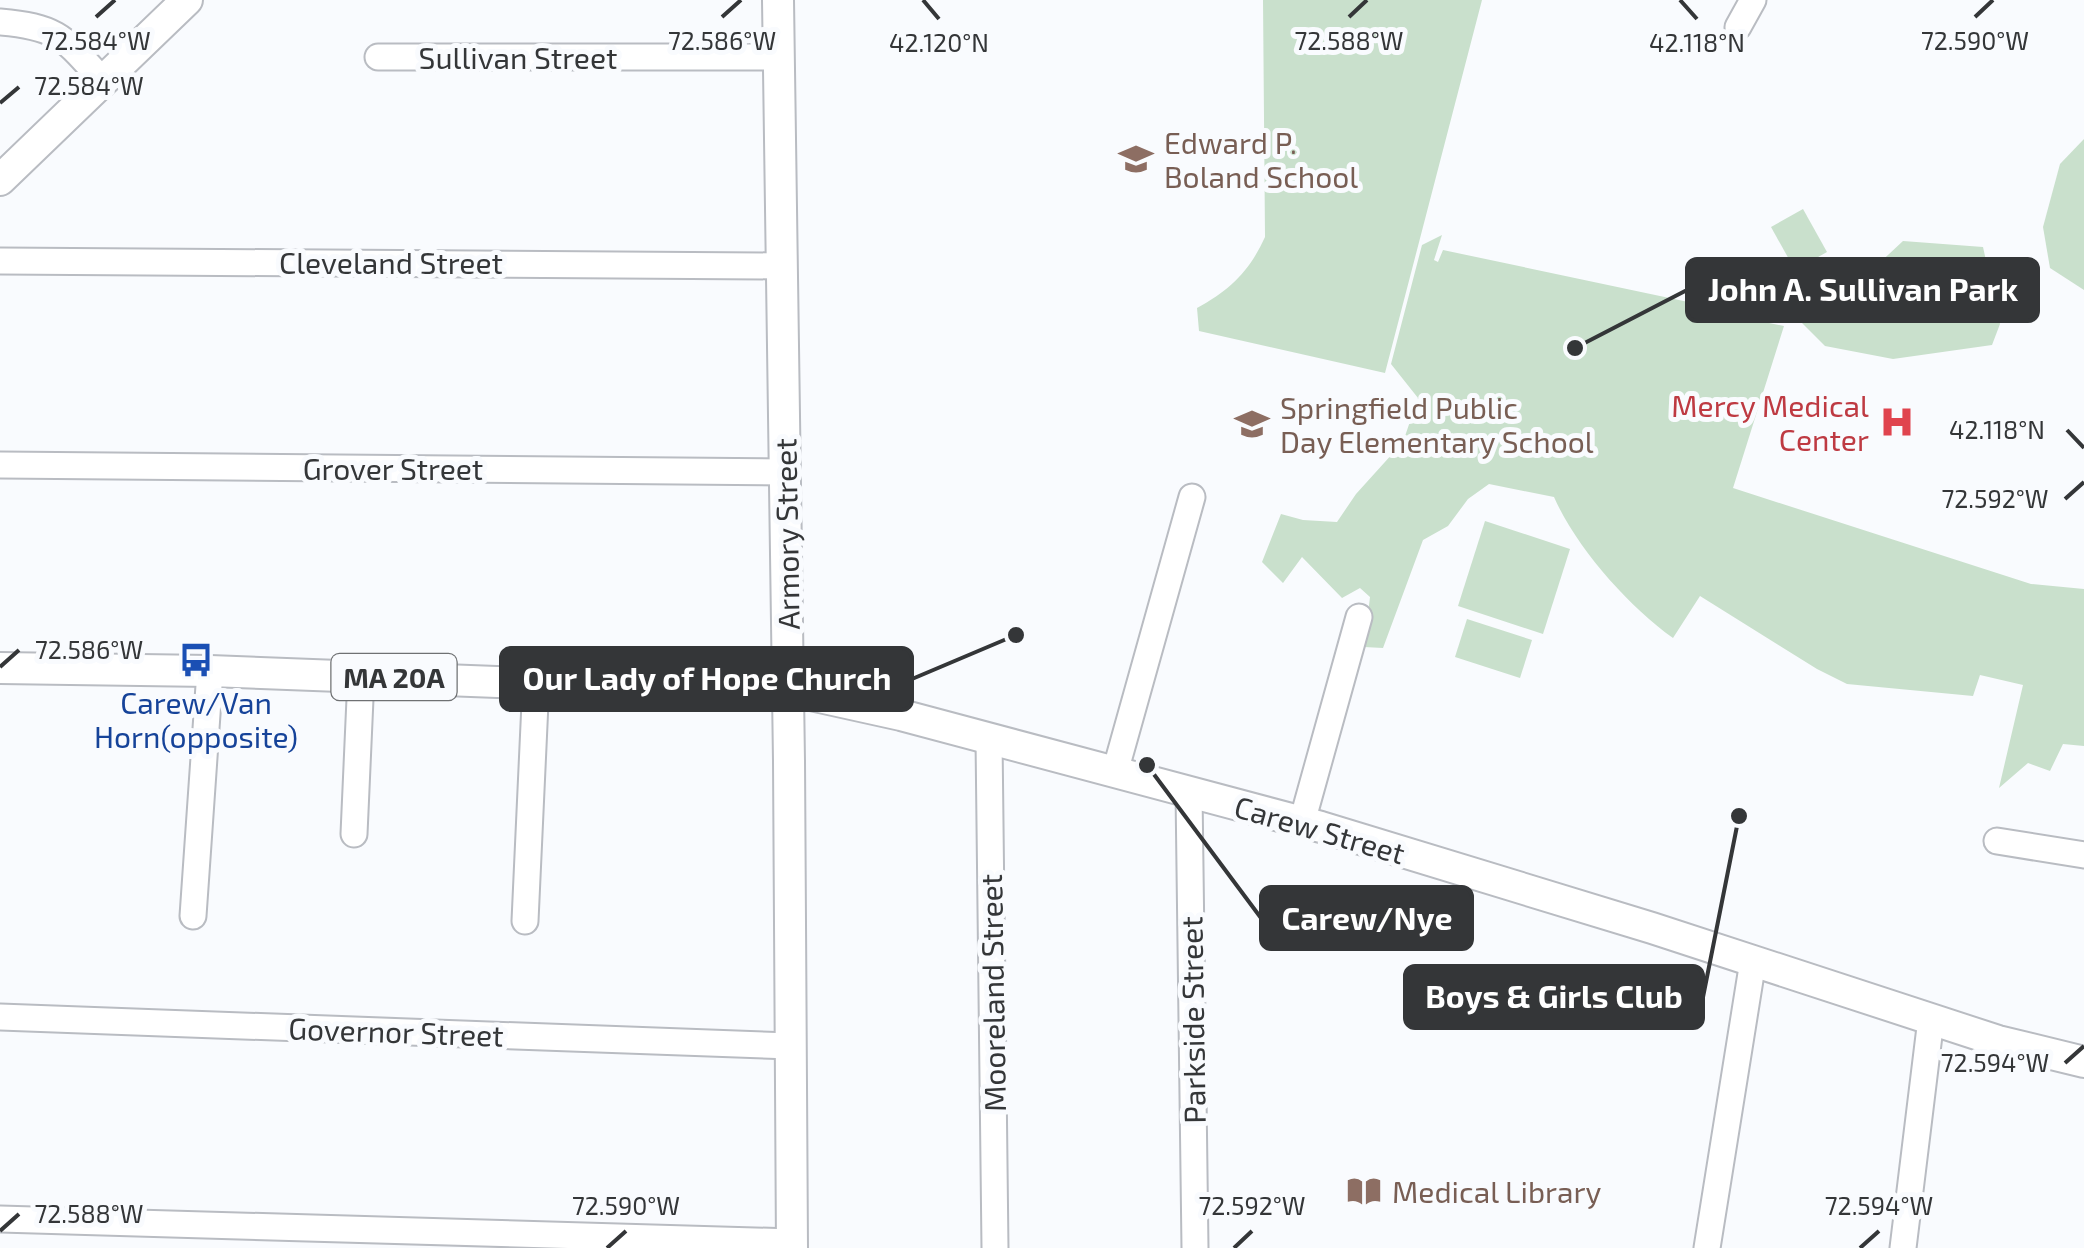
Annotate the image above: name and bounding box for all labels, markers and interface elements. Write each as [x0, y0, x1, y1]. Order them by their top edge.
text: 72.584°W [41, 25, 151, 55]
text: 72.586°W [668, 25, 776, 55]
text: 72.588°W [1294, 25, 1404, 55]
text: 72.590°W [1921, 25, 2029, 55]
text: 42.120°N [889, 27, 989, 57]
text: 42.118°N [1649, 27, 1745, 57]
street label: Sullivan Street [419, 39, 617, 75]
text: 72.584°W [34, 70, 144, 100]
place label: Edward P. Boland School [1164, 124, 1358, 194]
school or university icon: Edward P. Boland School [1117, 140, 1155, 178]
street label: Cleveland Street [279, 244, 503, 280]
callout: John A. Sullivan Park [1687, 259, 2038, 321]
text: John A. Sullivan Park [1708, 269, 2018, 307]
place label: Mercy Medical Center [1671, 387, 1869, 457]
place label: Springfield Public Day Elementary School [1280, 389, 1594, 459]
hospital icon: Mercy Medical Center [1878, 403, 1916, 441]
school or university icon: Springfield Public Day Elementary School [1233, 405, 1271, 443]
text: 42.118°N [1949, 414, 2045, 444]
street label: Armory Street [766, 438, 806, 630]
street label: Grover Street [303, 450, 483, 486]
text: 72.592°W [1941, 483, 2049, 513]
text: 72.586°W [35, 634, 143, 664]
bus stop icon: Carew/Van Horn(opposite) [177, 641, 215, 679]
callout: Our Lady of Hope Church [501, 648, 912, 710]
road number: MA 20A [332, 654, 456, 700]
text: Our Lady of Hope Church [523, 658, 891, 697]
place label: Carew/Van Horn(opposite) [94, 684, 298, 754]
street label: Carew Street [1231, 788, 1409, 870]
street label: Mooreland Street [972, 874, 1012, 1112]
callout: Carew/Nye [1261, 887, 1472, 949]
text: Carew/Nye [1281, 898, 1453, 937]
street label: Parkside Street [1172, 916, 1212, 1124]
callout: Boys & Girls Club [1405, 966, 1703, 1028]
text: Boys & Girls Club [1425, 976, 1683, 1015]
street label: Governor Street [288, 1009, 504, 1053]
text: 72.594°W [1941, 1047, 2049, 1077]
library icon: Medical Library [1345, 1172, 1383, 1210]
place label: Medical Library [1392, 1173, 1602, 1209]
text: 72.590°W [572, 1190, 680, 1220]
text: 72.592°W [1198, 1190, 1306, 1220]
text: 72.594°W [1825, 1190, 1933, 1220]
text: 72.588°W [34, 1198, 144, 1228]

